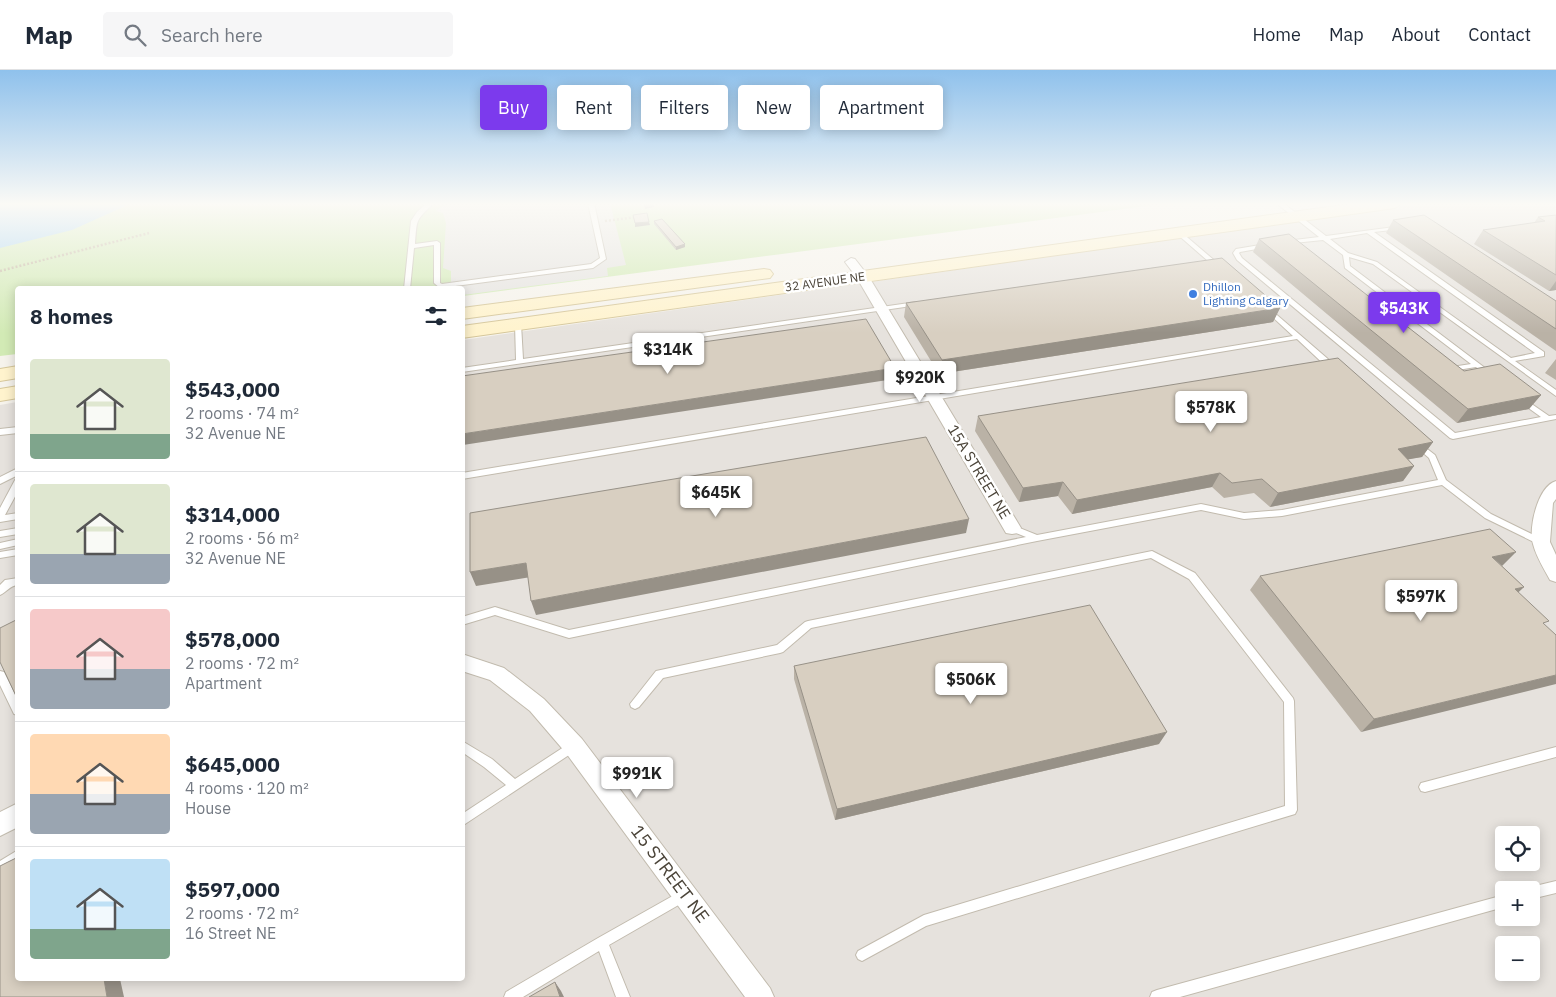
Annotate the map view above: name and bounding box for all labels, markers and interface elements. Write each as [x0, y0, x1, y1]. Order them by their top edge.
search box [103, 12, 453, 57]
text: Map [25, 19, 73, 51]
icon: search [121, 21, 149, 49]
text: Search here [161, 23, 263, 47]
text: Home [1253, 23, 1301, 46]
text: Map [1329, 23, 1364, 46]
text: About [1392, 23, 1440, 46]
text: Contact [1468, 23, 1531, 46]
chip: Buy [480, 85, 547, 130]
chip: Rent [557, 85, 631, 130]
chip: Filters [641, 85, 728, 130]
chip: New [738, 85, 810, 130]
chip: Apartment [820, 85, 943, 130]
street label: 32 AVENUE NE [784, 268, 866, 295]
place label: Dhillon Lighting Calgary [1203, 279, 1289, 308]
marker: Dhillon Lighting Calgary [1187, 288, 1199, 300]
pin: $543K [1369, 292, 1439, 334]
text: $543K [1379, 298, 1429, 318]
text: 8 homes [30, 302, 113, 330]
icon: filters [422, 302, 450, 330]
pin: $314K [633, 332, 703, 375]
text: $314K [643, 339, 693, 359]
pin: $920K [885, 360, 955, 403]
text: $920K [895, 367, 945, 387]
text: $543,000 [185, 375, 280, 403]
icon: home [70, 379, 130, 439]
pin: $578K [1176, 390, 1246, 433]
text: $578K [1186, 397, 1236, 417]
text: 2 rooms · 74 m² [185, 403, 299, 423]
street label: 15A STREET NE [944, 421, 1015, 522]
text: 32 Avenue NE [185, 423, 286, 443]
pin: $645K [681, 476, 751, 518]
text: $645K [691, 482, 741, 502]
text: $314,000 [185, 500, 280, 528]
icon: home [70, 504, 130, 564]
text: 2 rooms · 56 m² [185, 528, 299, 548]
text: 32 Avenue NE [185, 548, 286, 568]
pin: $597K [1386, 580, 1456, 622]
text: $597K [1396, 586, 1446, 606]
text: $578,000 [185, 625, 280, 653]
icon: home [70, 629, 130, 689]
text: 2 rooms · 72 m² [185, 653, 299, 673]
pin: $506K [936, 662, 1006, 705]
text: $506K [946, 669, 996, 689]
text: Apartment [185, 673, 262, 693]
text: $645,000 [185, 750, 280, 778]
icon: home [70, 754, 130, 814]
pin: $991K [602, 756, 672, 799]
text: $991K [612, 763, 662, 783]
text: 4 rooms · 120 m² [185, 778, 309, 798]
text: House [185, 798, 231, 818]
street label: 15 STREET NE [626, 820, 715, 927]
map controls [1495, 826, 1540, 981]
button: locate [1495, 826, 1540, 871]
text: $597,000 [185, 875, 280, 903]
icon: home [70, 879, 130, 939]
button: + [1495, 881, 1540, 926]
text: 2 rooms · 72 m² [185, 903, 299, 923]
text: 16 Street NE [185, 923, 276, 943]
button: − [1495, 936, 1540, 981]

